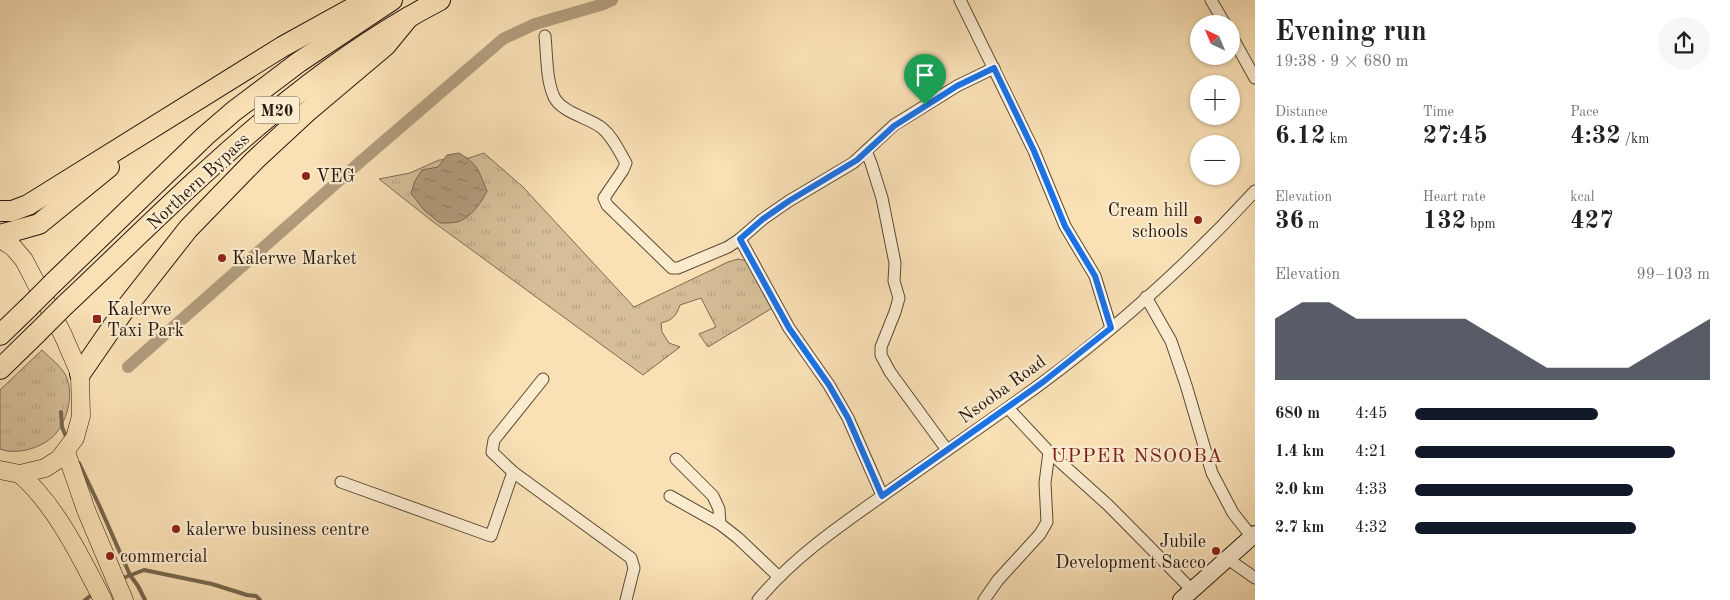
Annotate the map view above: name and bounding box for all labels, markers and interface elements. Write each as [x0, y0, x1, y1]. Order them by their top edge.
north arrow [1190, 15, 1240, 65]
map controls [1190, 15, 1240, 185]
button: share [1658, 17, 1710, 69]
text: Evening run [1275, 19, 1427, 47]
pin [904, 54, 946, 105]
text: 19:38 · 9 × 680 m [1275, 54, 1408, 70]
icon: arrive [911, 61, 939, 89]
button: + [1190, 75, 1240, 125]
road number: M20 [254, 96, 300, 124]
text: Distance [1275, 105, 1328, 119]
text: Time [1423, 105, 1454, 119]
text: Pace [1570, 105, 1599, 119]
text: 6.12 [1275, 124, 1326, 149]
text: 27:45 [1423, 124, 1488, 149]
text: 4:32 [1570, 124, 1621, 149]
street label: Northern Bypass [144, 130, 253, 233]
text: km [1326, 132, 1348, 146]
text: /km [1621, 132, 1649, 146]
button: − [1190, 135, 1240, 185]
place label: VEG [316, 168, 355, 186]
marker: VEG [300, 170, 312, 182]
text: Elevation [1275, 190, 1332, 204]
text: Heart rate [1423, 190, 1486, 204]
text: kcal [1570, 190, 1594, 204]
place label: Cream hill schools [1108, 202, 1188, 241]
text: 36 [1275, 209, 1304, 234]
text: 132 [1423, 209, 1466, 234]
text: 427 [1570, 209, 1614, 234]
marker: Cream hill schools [1192, 214, 1204, 226]
text: m [1304, 217, 1319, 231]
text: bpm [1466, 217, 1496, 231]
place label: Kalerwe Market [232, 250, 357, 268]
marker: Kalerwe Market [216, 252, 228, 264]
text: Elevation [1275, 267, 1340, 283]
text: 99–103 m [1636, 267, 1710, 283]
place label: Kalerwe Taxi Park [107, 301, 184, 340]
marker: Kalerwe Taxi Park [91, 313, 103, 325]
street label: Nsooba Road [956, 352, 1049, 427]
text: 680 m [1275, 406, 1320, 422]
text: 4:45 [1355, 406, 1387, 422]
text: 1.4 km [1275, 444, 1324, 460]
text: 4:21 [1355, 444, 1387, 460]
district label: UPPER NSOOBA [1051, 447, 1223, 467]
text: 2.0 km [1275, 482, 1324, 498]
text: 4:33 [1355, 482, 1387, 498]
text: 2.7 km [1275, 520, 1324, 536]
text: 4:32 [1355, 520, 1387, 536]
place label: kalerwe business centre [186, 521, 369, 539]
marker: kalerwe business centre [170, 523, 182, 535]
place label: Jubile Development Sacco [1055, 533, 1206, 572]
marker: Jubile Development Sacco [1210, 545, 1222, 557]
place label: commercial [120, 548, 208, 566]
marker: commercial [104, 550, 116, 562]

